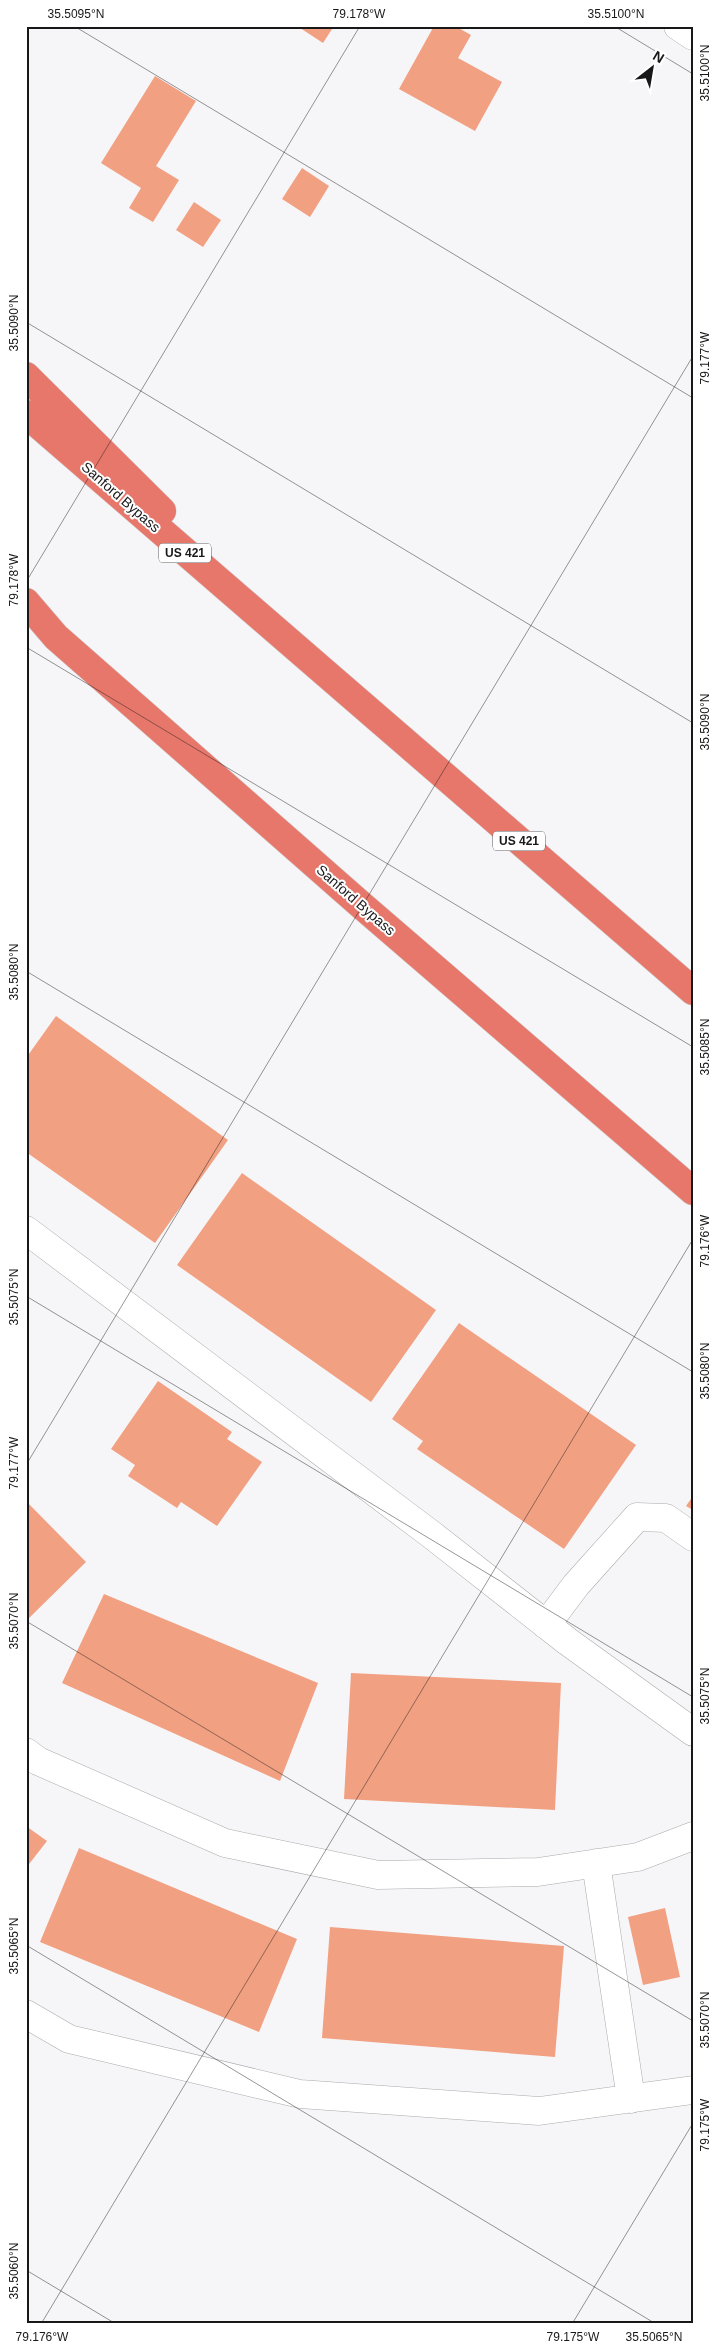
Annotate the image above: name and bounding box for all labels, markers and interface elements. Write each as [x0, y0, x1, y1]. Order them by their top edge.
text: 35.5095°N [48, 7, 104, 21]
text: 79.178°W [333, 7, 386, 21]
text: 35.5100°N [588, 7, 644, 21]
north arrow [626, 42, 676, 92]
text: 35.5100°N [698, 45, 712, 101]
text: N [650, 47, 667, 66]
text: 35.5090°N [7, 295, 21, 351]
text: 79.177°W [698, 331, 712, 384]
street label: Sanford Bypass [78, 459, 164, 535]
road number: US 421 [159, 544, 211, 562]
text: 79.178°W [7, 553, 21, 606]
text: 35.5090°N [698, 694, 712, 750]
road number: US 421 [493, 831, 545, 850]
street label: Sanford Bypass [313, 862, 399, 938]
text: 35.5080°N [7, 944, 21, 1000]
text: 35.5085°N [698, 1019, 712, 1075]
text: 79.176°W [698, 1214, 712, 1267]
text: 35.5075°N [7, 1269, 21, 1325]
text: 35.5080°N [698, 1343, 712, 1399]
text: 79.177°W [7, 1436, 21, 1489]
text: 35.5070°N [7, 1593, 21, 1649]
text: 35.5075°N [698, 1668, 712, 1724]
text: 35.5065°N [7, 1918, 21, 1974]
text: 35.5070°N [698, 1992, 712, 2048]
text: 79.175°W [698, 2098, 712, 2151]
text: 35.5060°N [7, 2243, 21, 2299]
text: 79.176°W [16, 2330, 69, 2344]
text: 79.175°W [547, 2330, 600, 2344]
text: 35.5065°N [626, 2330, 682, 2344]

